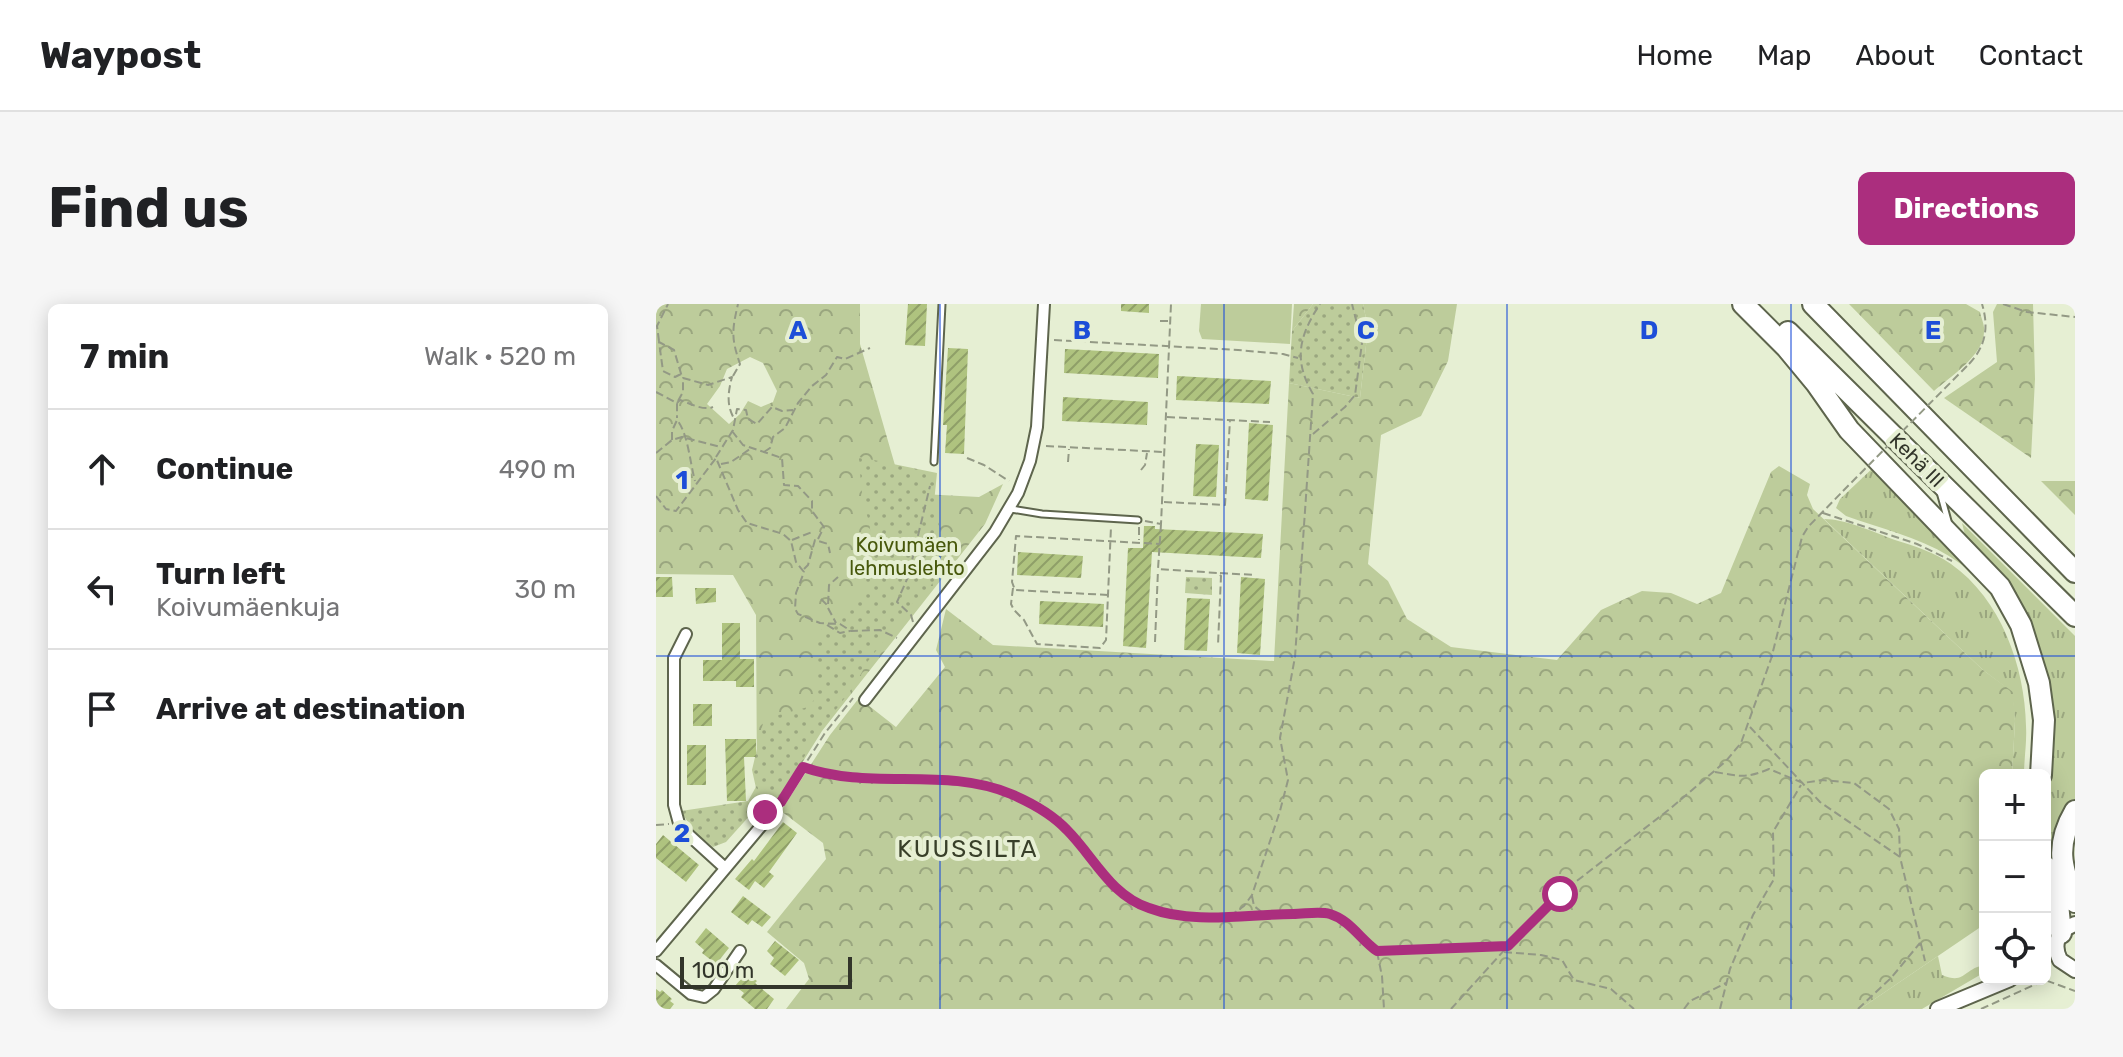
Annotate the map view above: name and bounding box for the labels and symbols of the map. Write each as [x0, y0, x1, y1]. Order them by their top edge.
text: A [789, 315, 808, 346]
text: B [1073, 315, 1091, 346]
text: C [1357, 315, 1375, 346]
text: D [1640, 315, 1658, 346]
text: E [1925, 315, 1941, 346]
street label: Kehä III [1885, 428, 1949, 492]
text: 1 [676, 465, 688, 496]
park label: Koivumäen lehmuslehto [849, 533, 965, 580]
route end [747, 794, 783, 830]
text: 2 [674, 818, 690, 849]
district label: KUUSSILTA [897, 835, 1039, 863]
route start [1542, 876, 1578, 912]
scale bar [680, 953, 852, 989]

